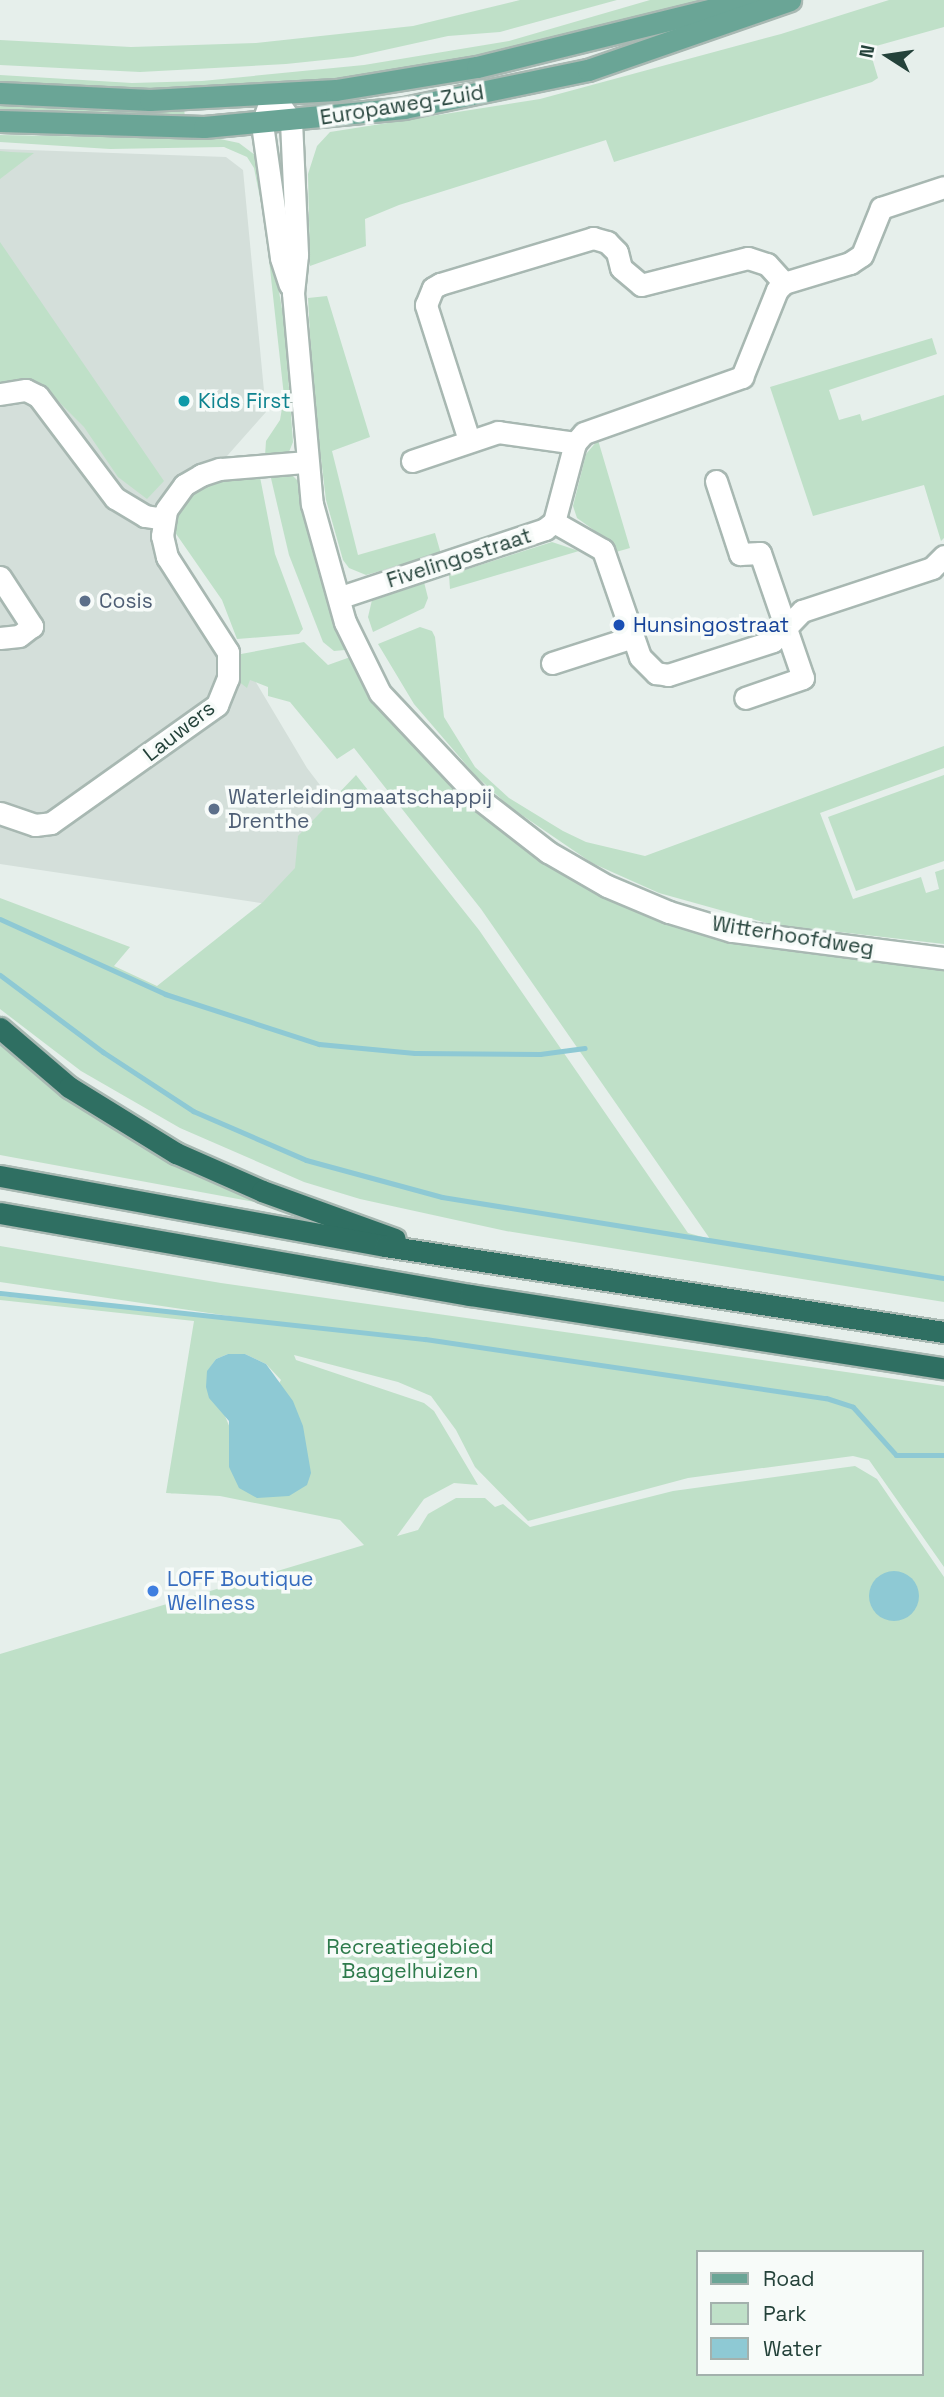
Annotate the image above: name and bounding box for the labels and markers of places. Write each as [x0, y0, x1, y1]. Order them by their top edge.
place label: Kids First [198, 388, 291, 414]
marker: Kids First [176, 393, 192, 409]
place label: Cosis [99, 588, 153, 614]
marker: Cosis [77, 593, 93, 609]
place label: Hunsingostraat [633, 612, 789, 638]
marker: Hunsingostraat [611, 617, 627, 633]
place label: Waterleidingmaatschappij Drenthe [228, 784, 492, 834]
marker: Waterleidingmaatschappij Drenthe [206, 801, 222, 817]
place label: LOFF Boutique Wellness [167, 1566, 314, 1616]
marker: LOFF Boutique Wellness [145, 1583, 161, 1599]

